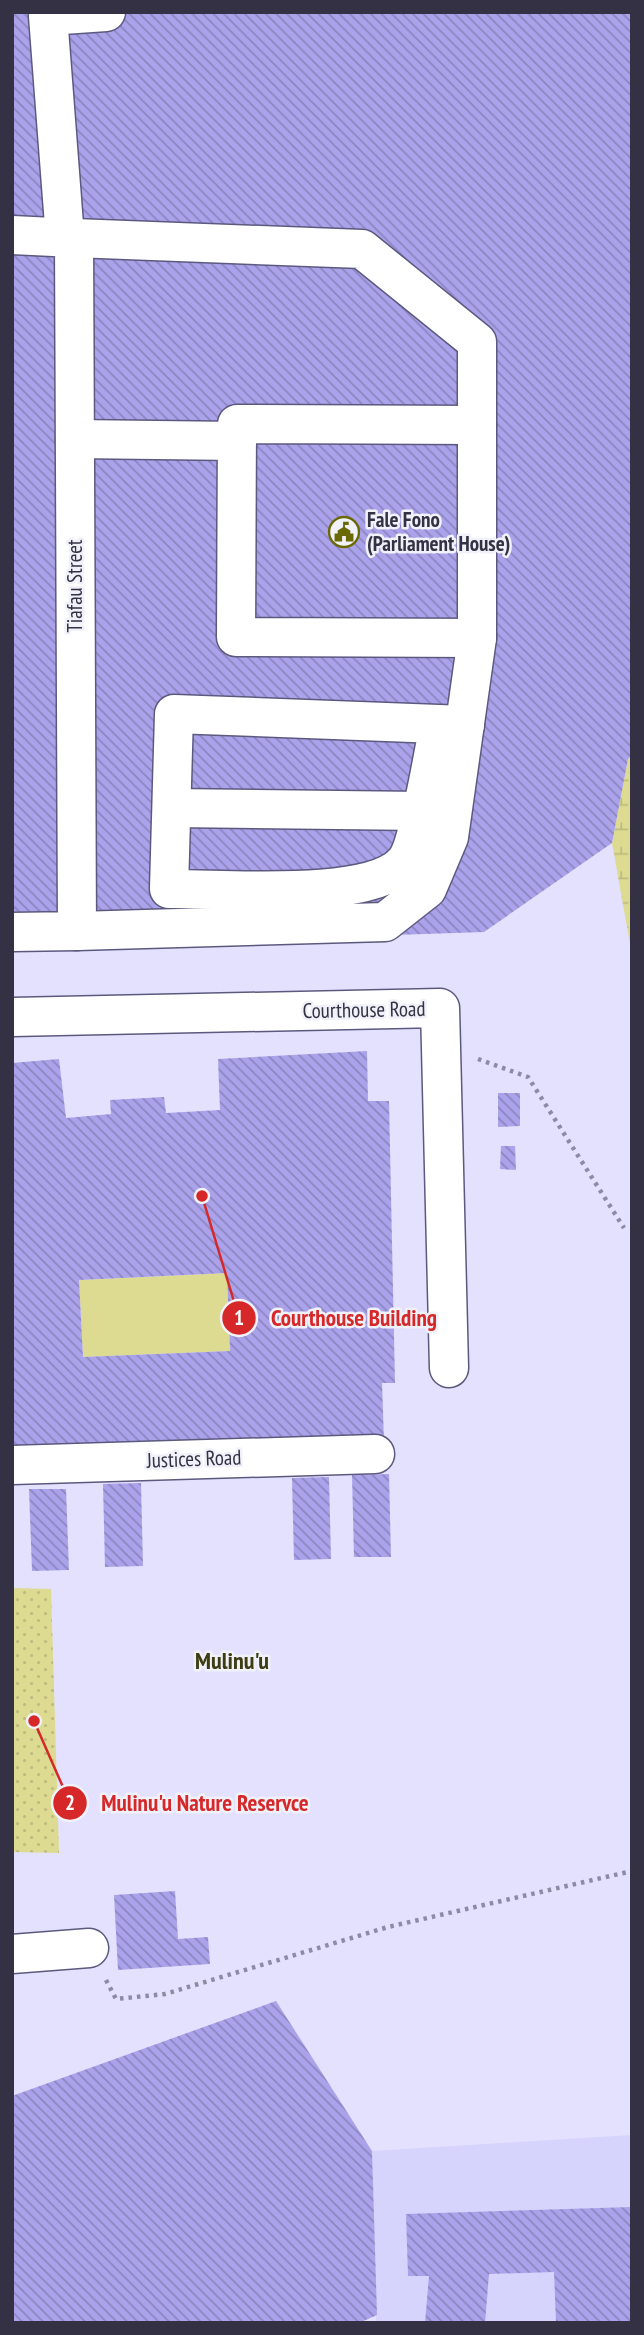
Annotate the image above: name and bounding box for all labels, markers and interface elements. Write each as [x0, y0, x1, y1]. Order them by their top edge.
place label: Fale Fono (Parliament House) [367, 506, 510, 557]
public building icon: Fale Fono (Parliament House) [327, 515, 361, 549]
street label: Tiafau Street [61, 539, 88, 633]
street label: Courthouse Road [302, 995, 426, 1024]
callout: Courthouse Building [222, 1296, 451, 1340]
text: Courthouse Building [271, 1303, 437, 1332]
text: 1 [234, 1304, 244, 1331]
street label: Justices Road [145, 1443, 242, 1474]
district label: Mulinu'u [195, 1645, 269, 1676]
callout: Mulinu'u Nature Reservce [52, 1781, 323, 1825]
text: Mulinu'u Nature Reservce [101, 1788, 309, 1817]
text: 2 [65, 1789, 75, 1816]

